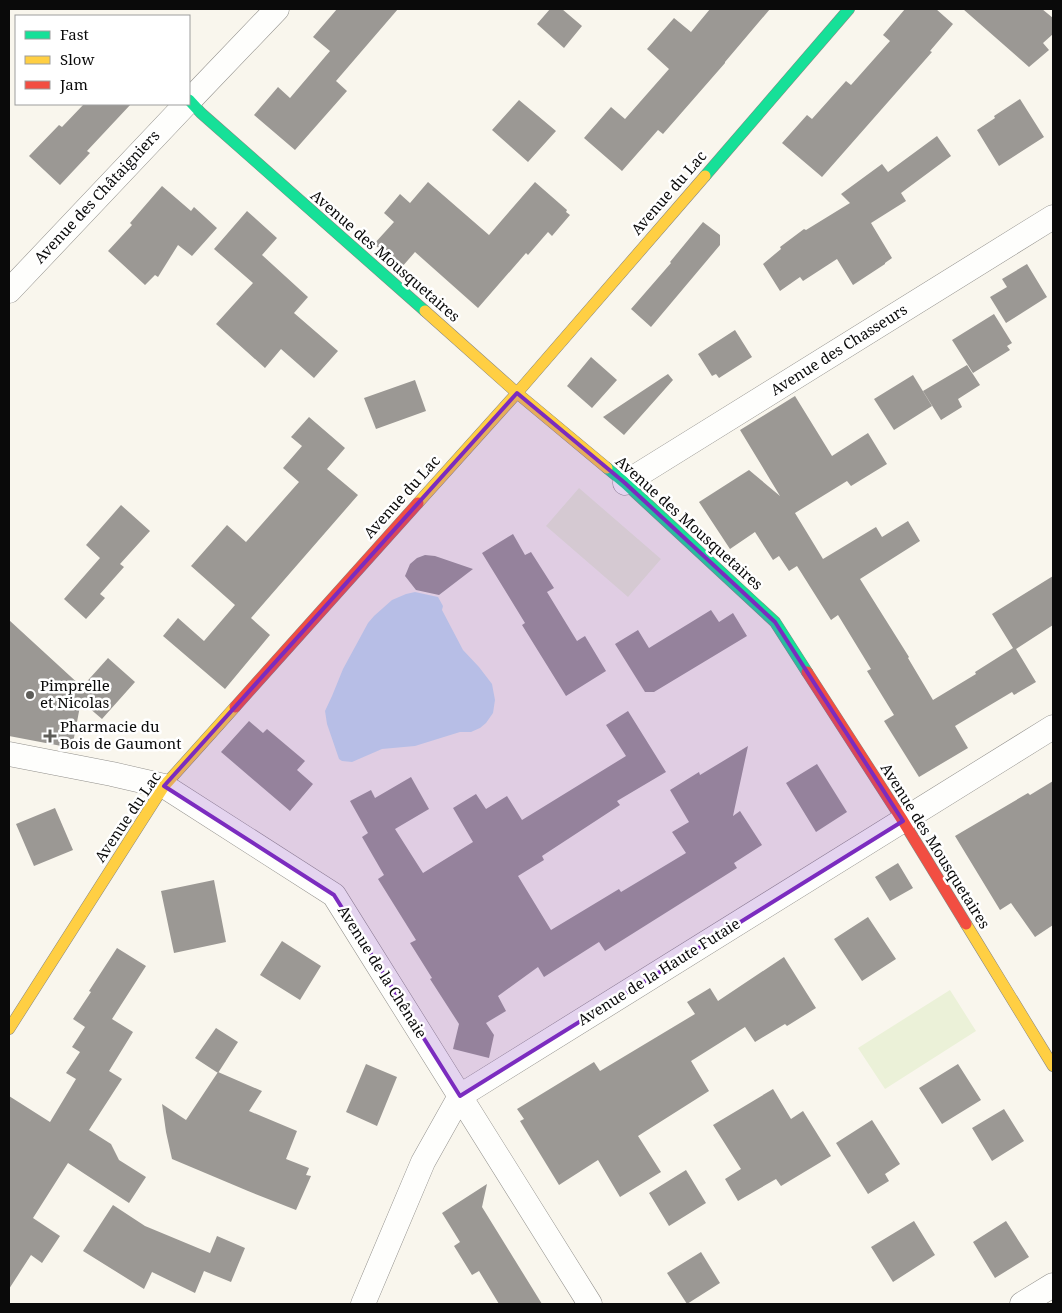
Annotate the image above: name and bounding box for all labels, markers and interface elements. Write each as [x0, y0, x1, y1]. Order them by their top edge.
legend [15, 15, 190, 105]
text: Fast [60, 24, 89, 44]
text: Slow [60, 49, 94, 69]
text: Jam [59, 74, 88, 94]
street label: Avenue des Châtaigniers [29, 125, 164, 267]
street label: Avenue du Lac [626, 146, 710, 239]
street label: Avenue des Mousquetaires [307, 185, 465, 326]
street label: Avenue des Chasseurs [766, 299, 911, 399]
street label: Avenue du Lac [359, 451, 444, 542]
street label: Avenue des Mousquetaires [612, 451, 768, 594]
place label: Pimprelle et Nicolas [40, 675, 110, 712]
marker: Pimprelle et Nicolas [24, 689, 36, 701]
place label: Pharmacie du Bois de Gaumont [60, 716, 182, 753]
marker: Pharmacie du Bois de Gaumont [44, 730, 56, 742]
street label: Avenue des Mousquetaires [877, 759, 995, 932]
street label: Avenue du Lac [89, 767, 165, 866]
street label: Avenue de la Chênaie [334, 901, 432, 1042]
street label: Avenue de la Haute Futaie [574, 913, 743, 1029]

